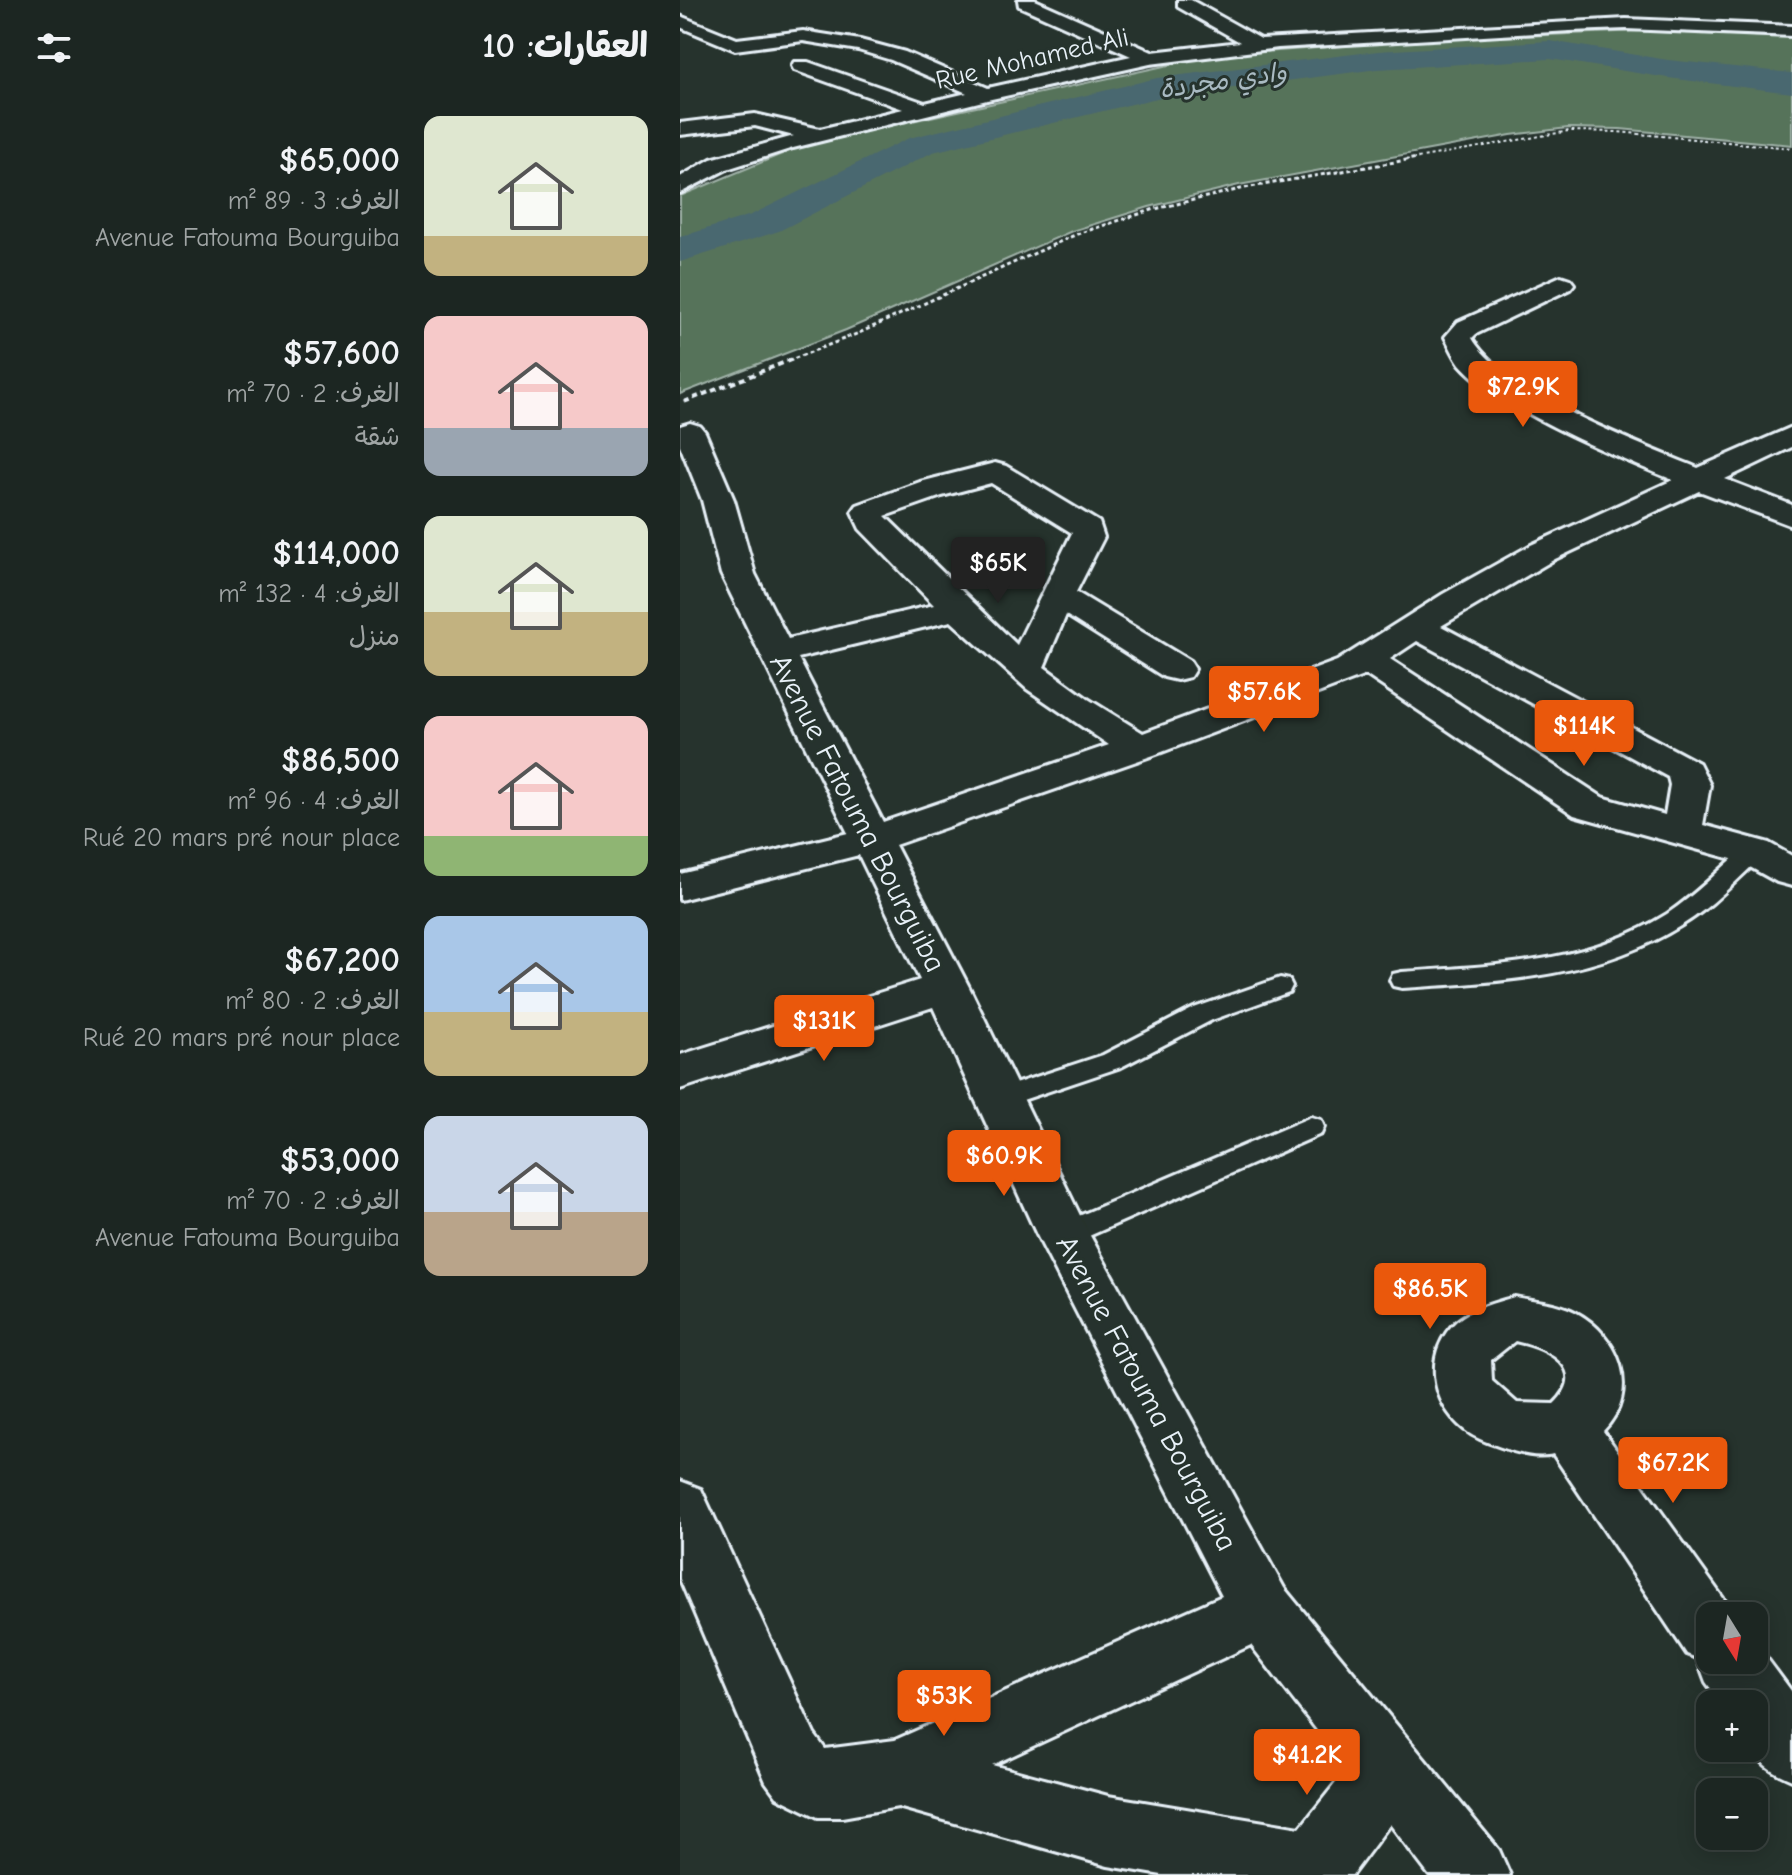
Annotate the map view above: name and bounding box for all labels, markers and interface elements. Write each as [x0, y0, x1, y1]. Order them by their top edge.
street label: Rue Mohamed Ali [933, 22, 1132, 96]
icon: filters [32, 26, 76, 70]
text: العقارات: 10 [482, 26, 648, 66]
water label: وادي مجردة [1158, 57, 1289, 108]
text: $65,000 [279, 140, 400, 180]
icon: home [488, 148, 584, 244]
text: الغرف: 3 · 89 m² [228, 186, 400, 216]
text: Avenue Fatouma Bourguiba [95, 223, 400, 253]
text: $57,600 [283, 333, 400, 373]
icon: home [488, 348, 584, 444]
pin: $72.9K [1458, 361, 1588, 429]
text: $72.9K [1486, 372, 1560, 402]
text: الغرف: 2 · 70 m² [226, 379, 400, 409]
text: شقة [355, 422, 400, 452]
text: $114,000 [272, 533, 400, 573]
pin: $65K [951, 537, 1045, 605]
icon: home [488, 548, 584, 644]
text: $65K [969, 548, 1027, 578]
text: الغرف: 4 · 132 m² [218, 579, 400, 609]
text: منزل [349, 622, 400, 652]
street label: Avenue Fatouma Bourguiba [762, 648, 953, 978]
pin: $57.6K [1199, 666, 1329, 734]
text: $57.6K [1227, 677, 1301, 707]
pin: $114K [1528, 700, 1640, 768]
text: $114K [1553, 711, 1615, 741]
text: $86,500 [281, 740, 400, 780]
icon: home [488, 748, 584, 844]
text: الغرف: 4 · 96 m² [228, 786, 400, 816]
text: Rué 20 mars pré nour place [83, 823, 400, 853]
text: $67,200 [284, 940, 400, 980]
icon: home [488, 948, 584, 1044]
text: الغرف: 2 · 80 m² [225, 986, 400, 1016]
pin: $131K [768, 995, 880, 1063]
text: $131K [792, 1006, 856, 1036]
text: Rué 20 mars pré nour place [83, 1023, 400, 1053]
pin: $60.9K [939, 1130, 1069, 1198]
text: $53,000 [280, 1140, 400, 1180]
text: $60.9K [965, 1141, 1043, 1171]
icon: home [488, 1148, 584, 1244]
text: الغرف: 2 · 70 m² [226, 1186, 400, 1216]
text: Avenue Fatouma Bourguiba [95, 1223, 400, 1253]
street label: Avenue Fatouma Bourguiba [1048, 1230, 1245, 1557]
pin: $86.5K [1365, 1263, 1495, 1331]
text: $86.5K [1392, 1274, 1468, 1304]
pin: $67.2K [1608, 1437, 1738, 1505]
text: $67.2K [1636, 1448, 1710, 1478]
north arrow [1696, 1602, 1768, 1674]
map controls [1696, 1602, 1768, 1850]
pin: $53K [897, 1670, 991, 1738]
text: $53K [916, 1681, 972, 1711]
button: + [1696, 1690, 1768, 1762]
pin: $41.2K [1242, 1729, 1372, 1797]
text: $41.2K [1272, 1740, 1342, 1770]
button: − [1696, 1778, 1768, 1850]

